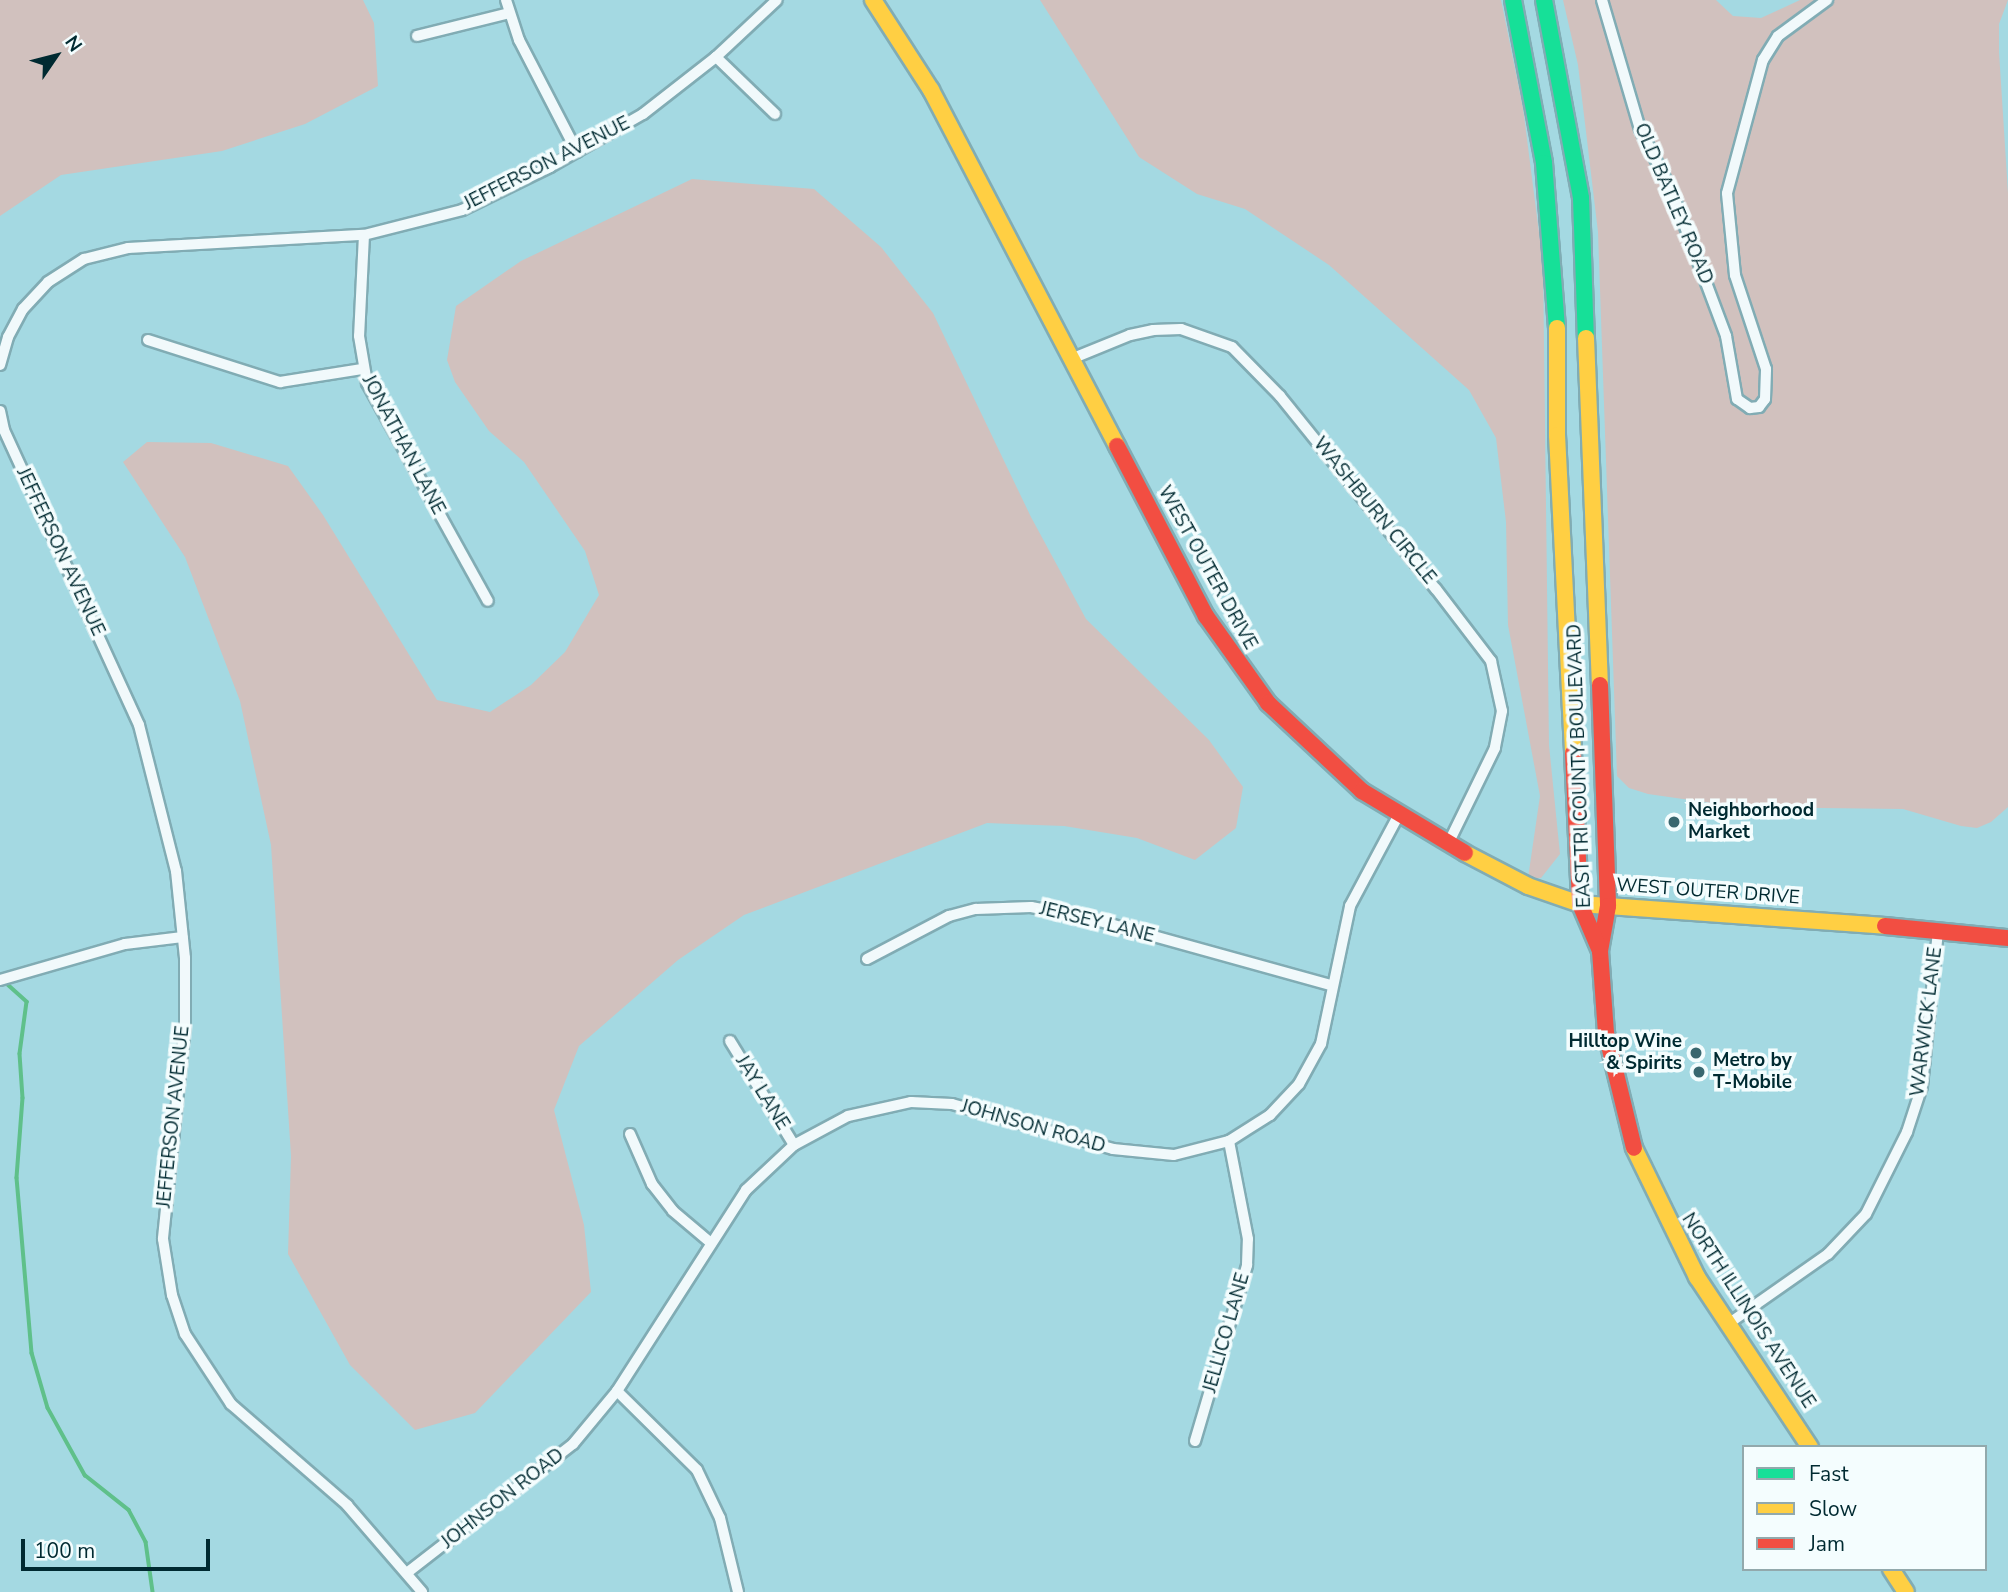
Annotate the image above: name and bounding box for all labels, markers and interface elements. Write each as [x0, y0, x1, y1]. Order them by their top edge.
north arrow [21, 21, 91, 91]
text: N [58, 31, 88, 57]
street label: JEFFERSON AVENUE [460, 112, 634, 216]
street label: OLD BATLEY ROAD [1629, 120, 1717, 288]
street label: JONATHAN LANE [357, 371, 449, 519]
street label: WASHBURN CIRCLE [1308, 433, 1440, 589]
street label: JEFFERSON AVENUE [11, 464, 109, 640]
street label: WEST OUTER DRIVE [1152, 482, 1262, 654]
street label: EAST TRI COUNTY BOULEVARD [1564, 624, 1596, 908]
place label: Neighborhood Market [1688, 800, 1814, 844]
marker: Neighborhood Market [1666, 814, 1682, 830]
street label: WEST OUTER DRIVE [1615, 874, 1801, 910]
street label: JERSEY LANE [1037, 898, 1157, 948]
street label: WARWICK LANE [1907, 946, 1947, 1098]
street label: JEFFERSON AVENUE [153, 1025, 195, 1209]
place label: Hilltop Wine & Spirits [1569, 1031, 1682, 1075]
marker: Hilltop Wine & Spirits [1688, 1045, 1704, 1061]
place label: Metro by T-Mobile [1713, 1050, 1792, 1094]
street label: JAY LANE [730, 1051, 794, 1135]
marker: Metro by T-Mobile [1691, 1064, 1707, 1080]
street label: JOHNSON ROAD [958, 1095, 1108, 1159]
street label: NORTH ILLINOIS AVENUE [1676, 1209, 1820, 1413]
street label: JELLICO LANE [1199, 1271, 1255, 1395]
street label: JOHNSON ROAD [437, 1444, 569, 1554]
legend [1742, 1445, 1987, 1571]
text: Fast [1809, 1460, 1849, 1488]
text: Slow [1809, 1495, 1857, 1523]
scale bar [24, 1526, 214, 1570]
text: Jam [1809, 1530, 1845, 1558]
text: 100 m [34, 1537, 95, 1565]

